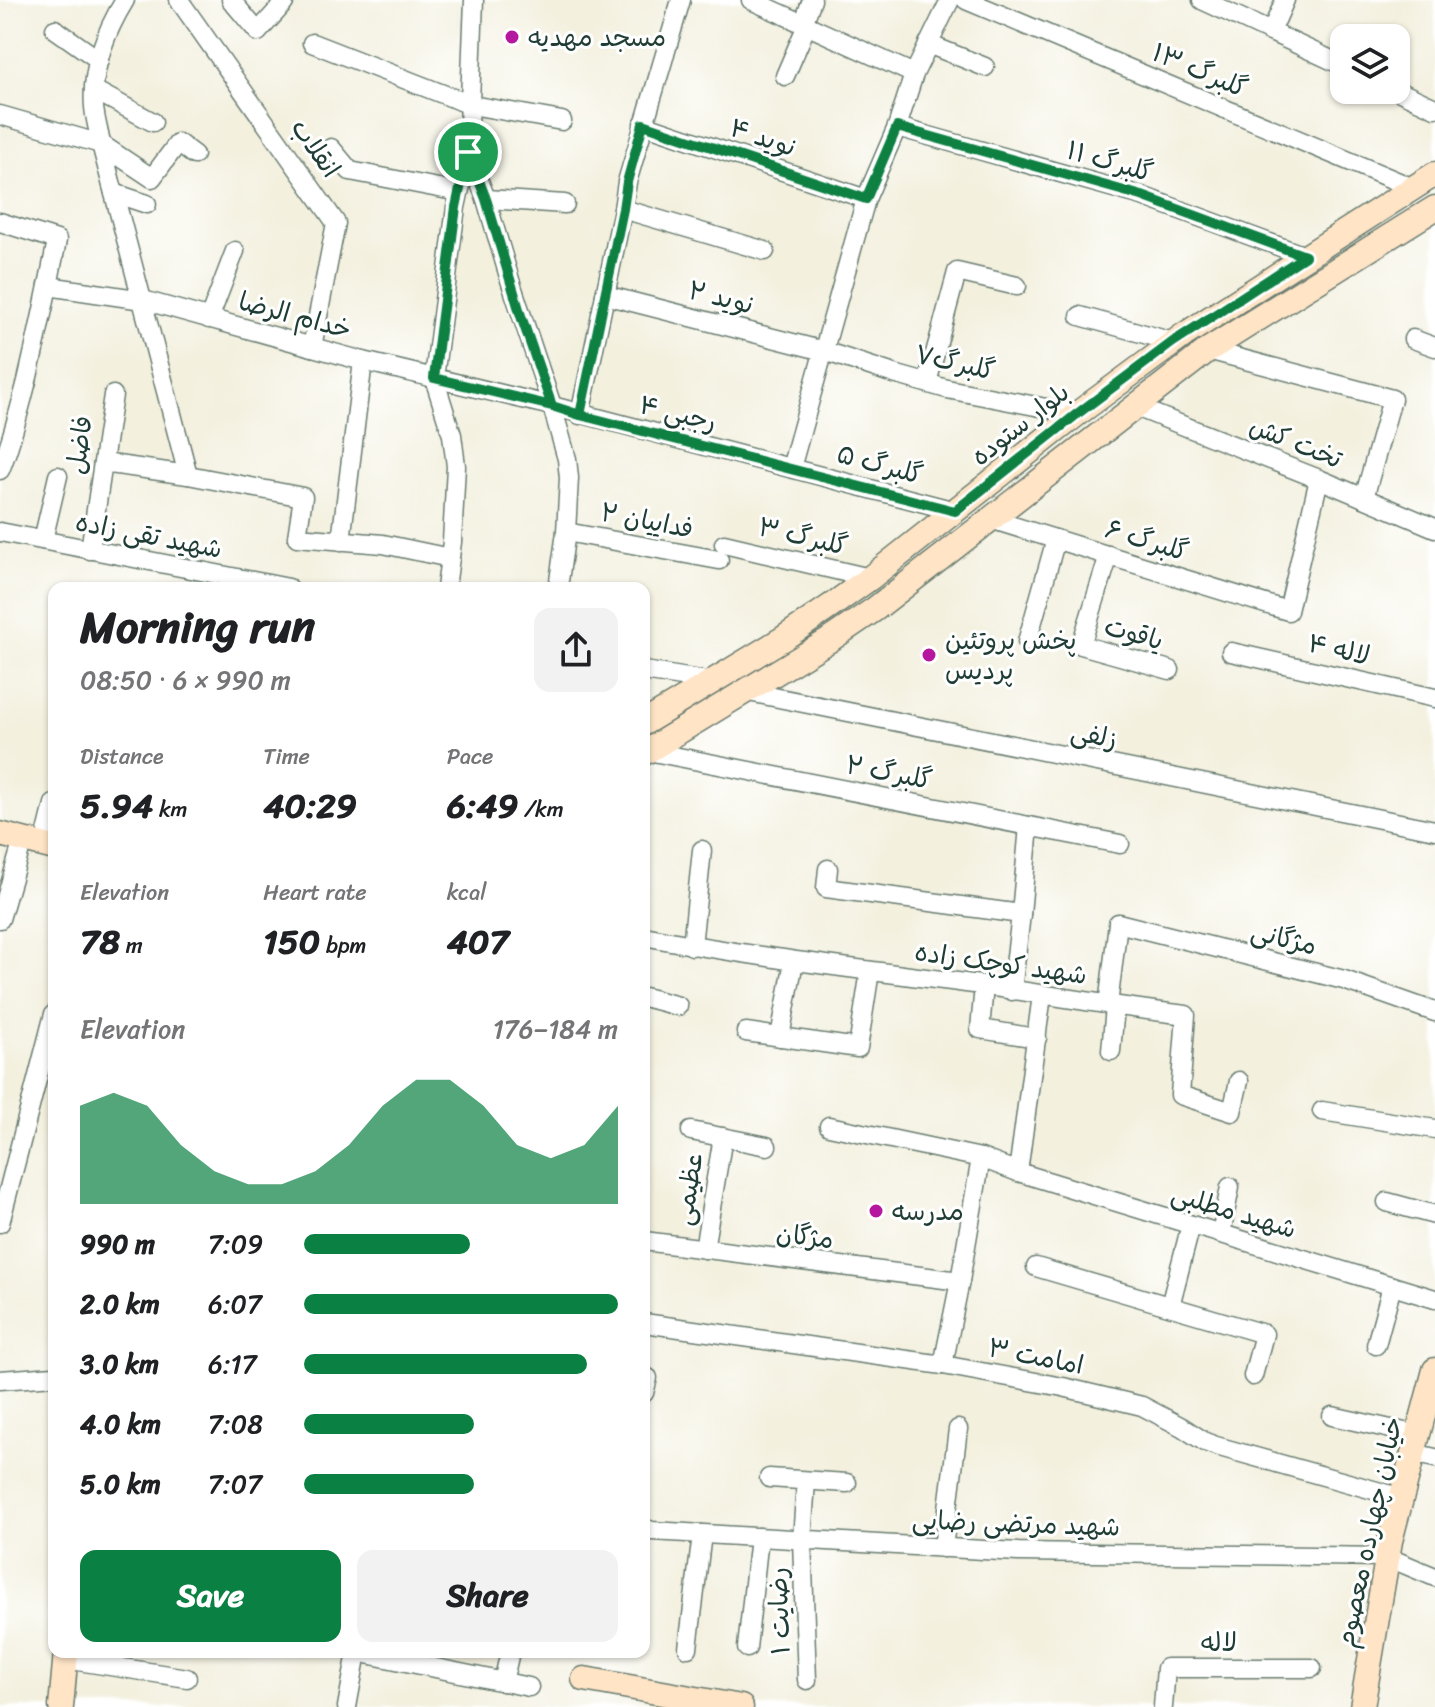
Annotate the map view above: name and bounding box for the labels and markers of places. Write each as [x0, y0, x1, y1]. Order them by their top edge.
place label: مسجد مهدیه [528, 14, 666, 60]
marker: مسجد مهدیه [503, 28, 521, 46]
pin [434, 118, 502, 186]
place label: پخش پروتئین پردیس [945, 617, 1077, 693]
marker: پخش پروتئین پردیس [920, 646, 938, 664]
place label: مدرسه [892, 1188, 964, 1234]
marker: مدرسه [867, 1202, 885, 1220]

